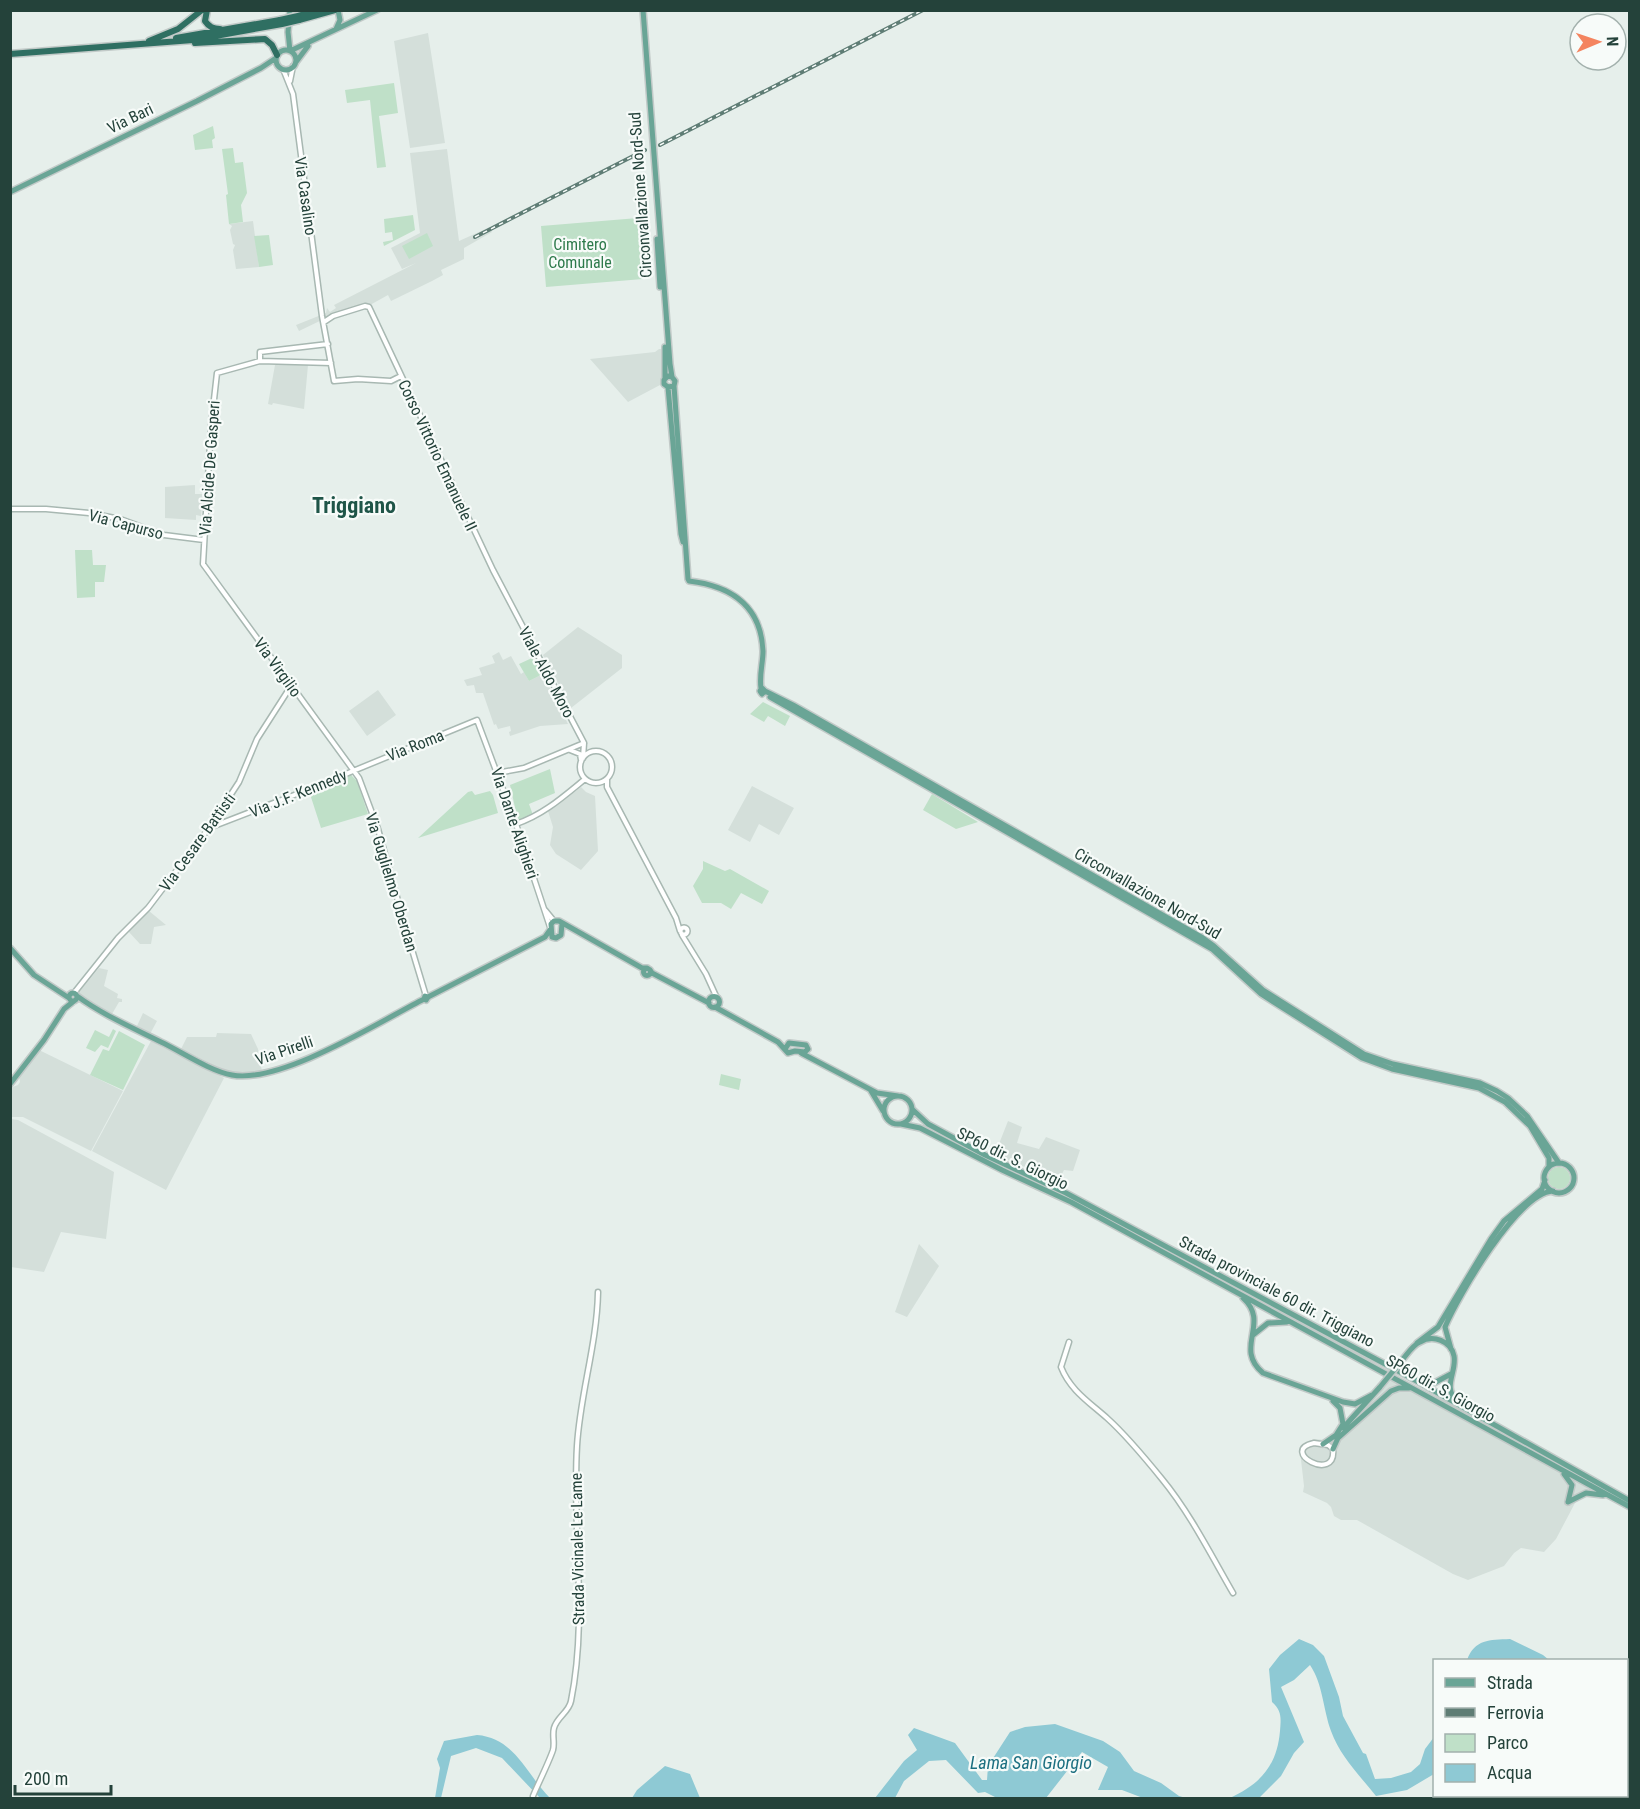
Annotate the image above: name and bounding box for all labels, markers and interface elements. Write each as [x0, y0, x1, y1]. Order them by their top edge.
north arrow [1568, 12, 1628, 72]
text: N [1603, 36, 1622, 47]
street label: Via Bari [104, 99, 156, 138]
street label: Circonvallazione Nord-Sud [625, 111, 656, 279]
street label: Via Casalino [291, 156, 320, 236]
park label: Cimitero Comunale [548, 235, 612, 272]
street label: Corso Vittorio Emanuele II [394, 377, 481, 534]
street label: Via Alcide De Gasperi [195, 400, 224, 536]
district label: Triggiano [312, 493, 396, 518]
street label: Via Capurso [86, 505, 165, 544]
street label: Viale Aldo Moro [515, 623, 579, 721]
street label: Via Virgilio [250, 634, 305, 700]
street label: Via Roma [384, 725, 447, 766]
street label: Via J.F. Kennedy [247, 765, 350, 822]
street label: Via Dante Alighieri [487, 765, 542, 881]
street label: Via Cesare Battisti [155, 790, 239, 895]
street label: Via Guglielmo Oberdan [361, 810, 422, 954]
street label: Circonvallazione Nord-Sud [1071, 844, 1224, 943]
street label: Via Pirelli [253, 1032, 316, 1069]
street label: SP60 dir. S. Giorgio [954, 1123, 1072, 1194]
street label: Strada provinciale 60 dir. Triggiano [1176, 1232, 1378, 1351]
street label: SP60 dir. S. Giorgio [1383, 1351, 1499, 1426]
street label: Strada Vicinale Le Lame [567, 1473, 588, 1625]
legend [1433, 1659, 1628, 1797]
text: Strada [1487, 1672, 1533, 1693]
text: Ferrovia [1487, 1702, 1544, 1723]
text: Parco [1487, 1732, 1528, 1753]
water label: Lama San Giorgio [970, 1752, 1092, 1773]
scale bar [15, 1758, 111, 1796]
text: Acqua [1487, 1762, 1532, 1783]
text: 200 m [24, 1768, 68, 1789]

